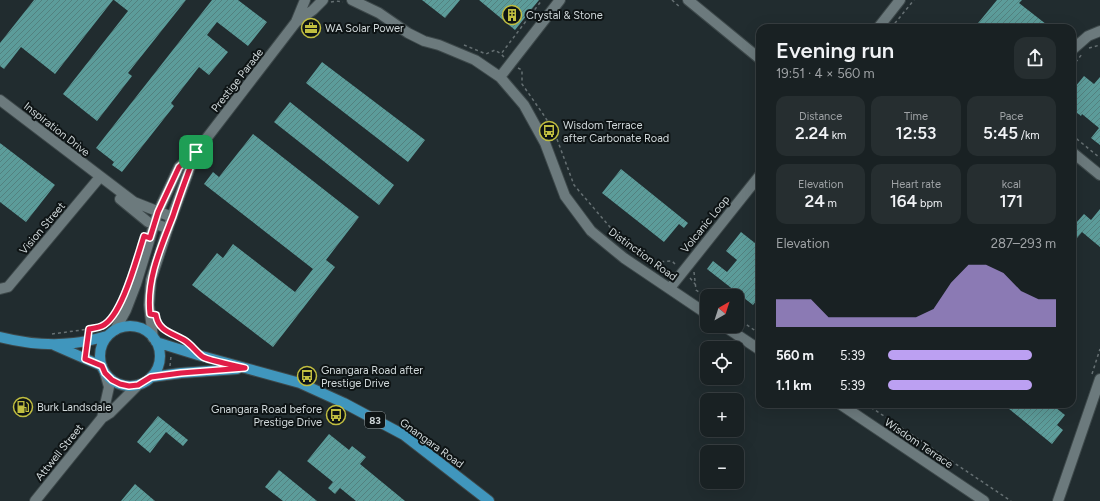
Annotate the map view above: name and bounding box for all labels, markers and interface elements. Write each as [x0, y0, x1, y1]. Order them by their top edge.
building icon: Crystal & Stone [501, 4, 523, 26]
place label: Crystal & Stone [526, 9, 603, 22]
office icon: WA Solar Power [300, 17, 322, 39]
place label: WA Solar Power [325, 22, 404, 35]
text: Evening run [776, 37, 894, 64]
button: share [1014, 37, 1056, 79]
street label: Prestige Parade [209, 46, 266, 115]
text: 19:51 · 4 × 560 m [776, 66, 875, 81]
street label: Inspiration Drive [21, 100, 92, 159]
text: Distance [799, 110, 842, 123]
text: Time [904, 110, 928, 123]
text: Pace [999, 110, 1023, 123]
place label: Wisdom Terrace after Carbonate Road [563, 119, 669, 145]
bus stop icon: Wisdom Terrace after Carbonate Road [538, 120, 560, 142]
text: 2.24 [795, 123, 829, 143]
text: 12:53 [896, 123, 936, 143]
text: 5:45 [983, 123, 1018, 143]
text: km [829, 129, 846, 142]
text: /km [1018, 129, 1040, 142]
pin [179, 135, 213, 169]
icon: arrive [185, 141, 207, 163]
text: Elevation [798, 178, 843, 191]
text: Heart rate [891, 178, 941, 191]
text: kcal [1002, 178, 1021, 191]
text: 24 [804, 191, 825, 211]
text: 164 [890, 191, 917, 211]
text: 171 [1000, 191, 1023, 211]
street label: Volcanic Loop [678, 193, 733, 256]
text: m [825, 197, 837, 210]
text: bpm [917, 197, 942, 210]
street label: Vision Street [17, 200, 68, 257]
street label: Distinction Road [606, 225, 679, 284]
text: Elevation [776, 236, 829, 251]
text: 287–293 m [991, 236, 1056, 251]
north arrow [700, 289, 744, 333]
map controls [700, 289, 744, 489]
button: locate [700, 341, 744, 385]
text: 560 m [776, 348, 814, 363]
text: 5:39 [840, 348, 865, 363]
place label: Gnangara Road after Prestige Drive [321, 364, 423, 390]
bus stop icon: Gnangara Road after Prestige Drive [296, 365, 318, 387]
text: 1.1 km [776, 378, 812, 393]
text: 5:39 [840, 378, 865, 393]
button: + [700, 393, 744, 437]
fuel station icon: Burk Landsdale [12, 396, 34, 418]
place label: Burk Landsdale [37, 401, 111, 414]
place label: Gnangara Road before Prestige Drive [211, 403, 322, 429]
bus stop icon: Gnangara Road before Prestige Drive [325, 404, 347, 426]
road number: 83 [365, 412, 385, 428]
street label: Gnangara Road [397, 416, 466, 471]
street label: Wisdom Terrace [882, 416, 955, 471]
street label: Attwell Street [33, 422, 86, 483]
button: − [700, 445, 744, 489]

